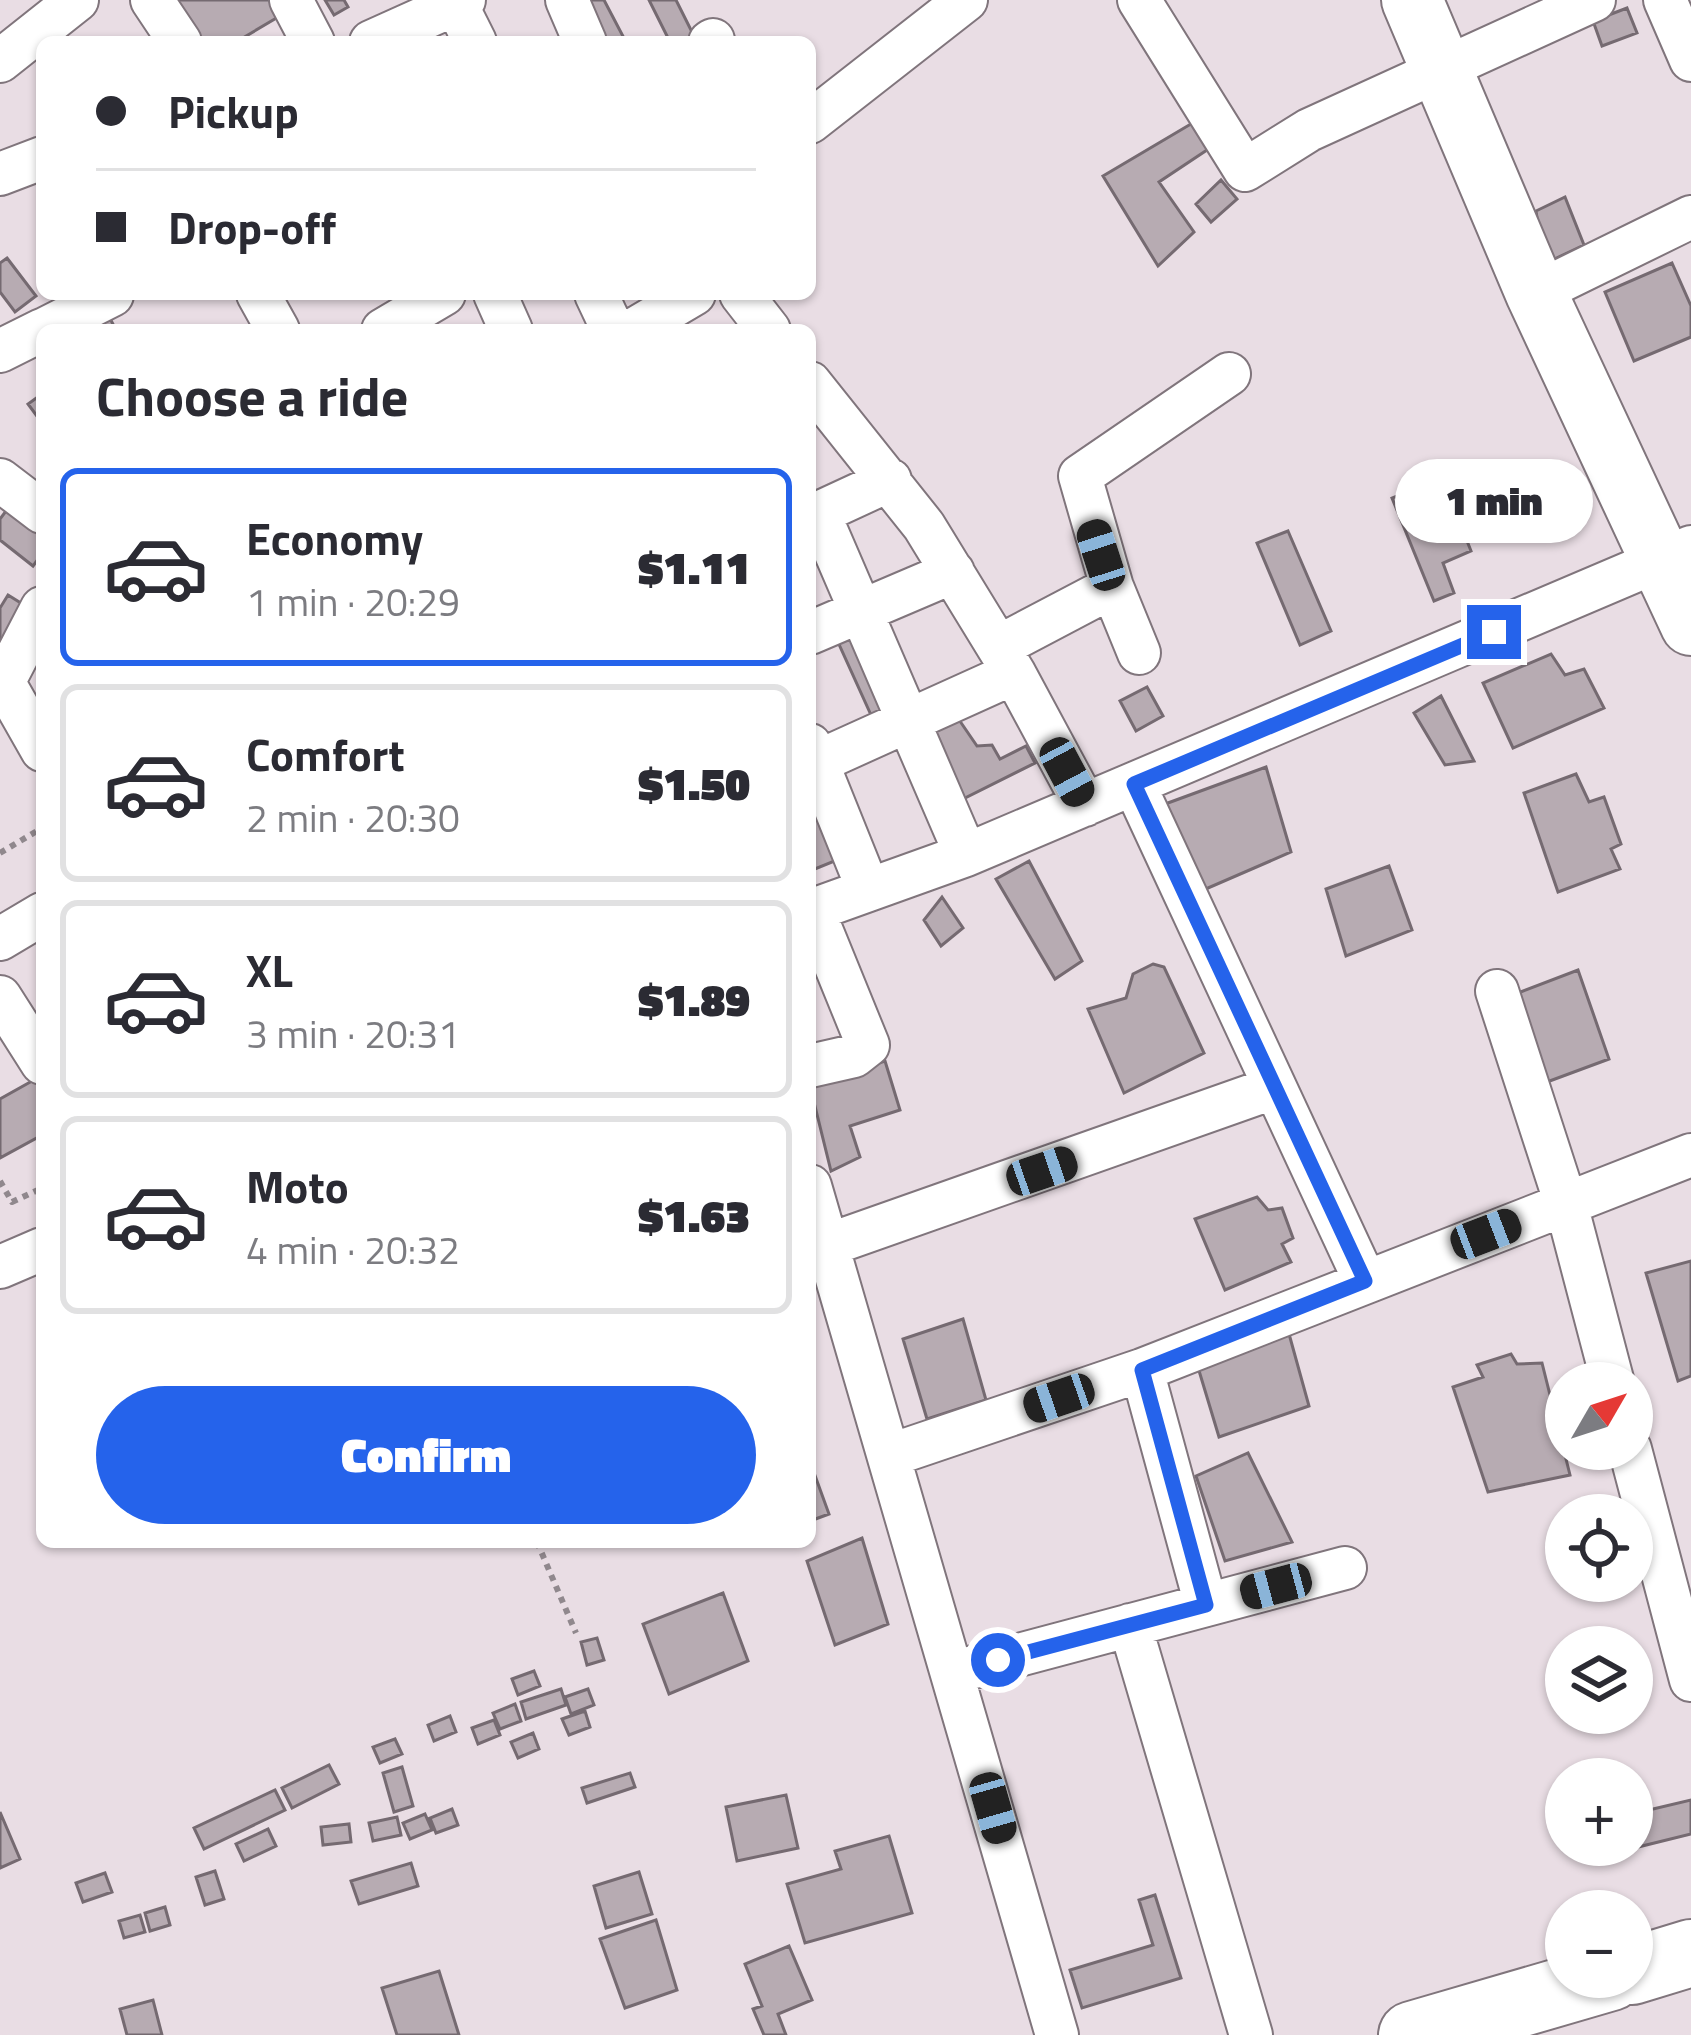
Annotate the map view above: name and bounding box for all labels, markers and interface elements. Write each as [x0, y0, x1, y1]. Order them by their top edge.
text: Pickup [168, 77, 299, 145]
text: Drop-off [168, 193, 336, 261]
text: Choose a ride [96, 355, 408, 437]
callout: 1 min [1395, 458, 1593, 542]
text: 1 min [1446, 471, 1542, 530]
text: Economy [246, 504, 423, 572]
icon: car [102, 513, 210, 621]
car [1073, 515, 1129, 595]
text: $1.11 [638, 533, 750, 601]
text: 1 min · 20:29 [246, 572, 460, 631]
route end [1467, 605, 1521, 659]
text: Comfort [246, 720, 405, 788]
icon: car [102, 729, 210, 837]
car [1034, 732, 1100, 812]
text: $1.50 [638, 749, 750, 817]
text: 2 min · 20:30 [246, 788, 460, 847]
text: XL [246, 936, 293, 1004]
icon: car [102, 945, 210, 1053]
text: $1.89 [638, 965, 750, 1033]
text: 3 min · 20:31 [246, 1004, 460, 1063]
car [1002, 1142, 1082, 1200]
text: Moto [246, 1152, 349, 1220]
icon: car [102, 1161, 210, 1269]
text: $1.63 [638, 1181, 750, 1249]
car [1446, 1204, 1526, 1264]
text: 4 min · 20:32 [246, 1220, 460, 1279]
north arrow [1545, 1362, 1653, 1470]
map controls [1545, 1362, 1653, 1998]
car [1019, 1369, 1099, 1427]
button: Confirm [96, 1386, 756, 1524]
button: locate [1545, 1494, 1653, 1602]
car [1237, 1559, 1315, 1613]
button: layers [1545, 1626, 1653, 1734]
route start [971, 1633, 1025, 1687]
button: + [1545, 1758, 1653, 1866]
car [966, 1768, 1020, 1848]
button: − [1545, 1890, 1653, 1998]

